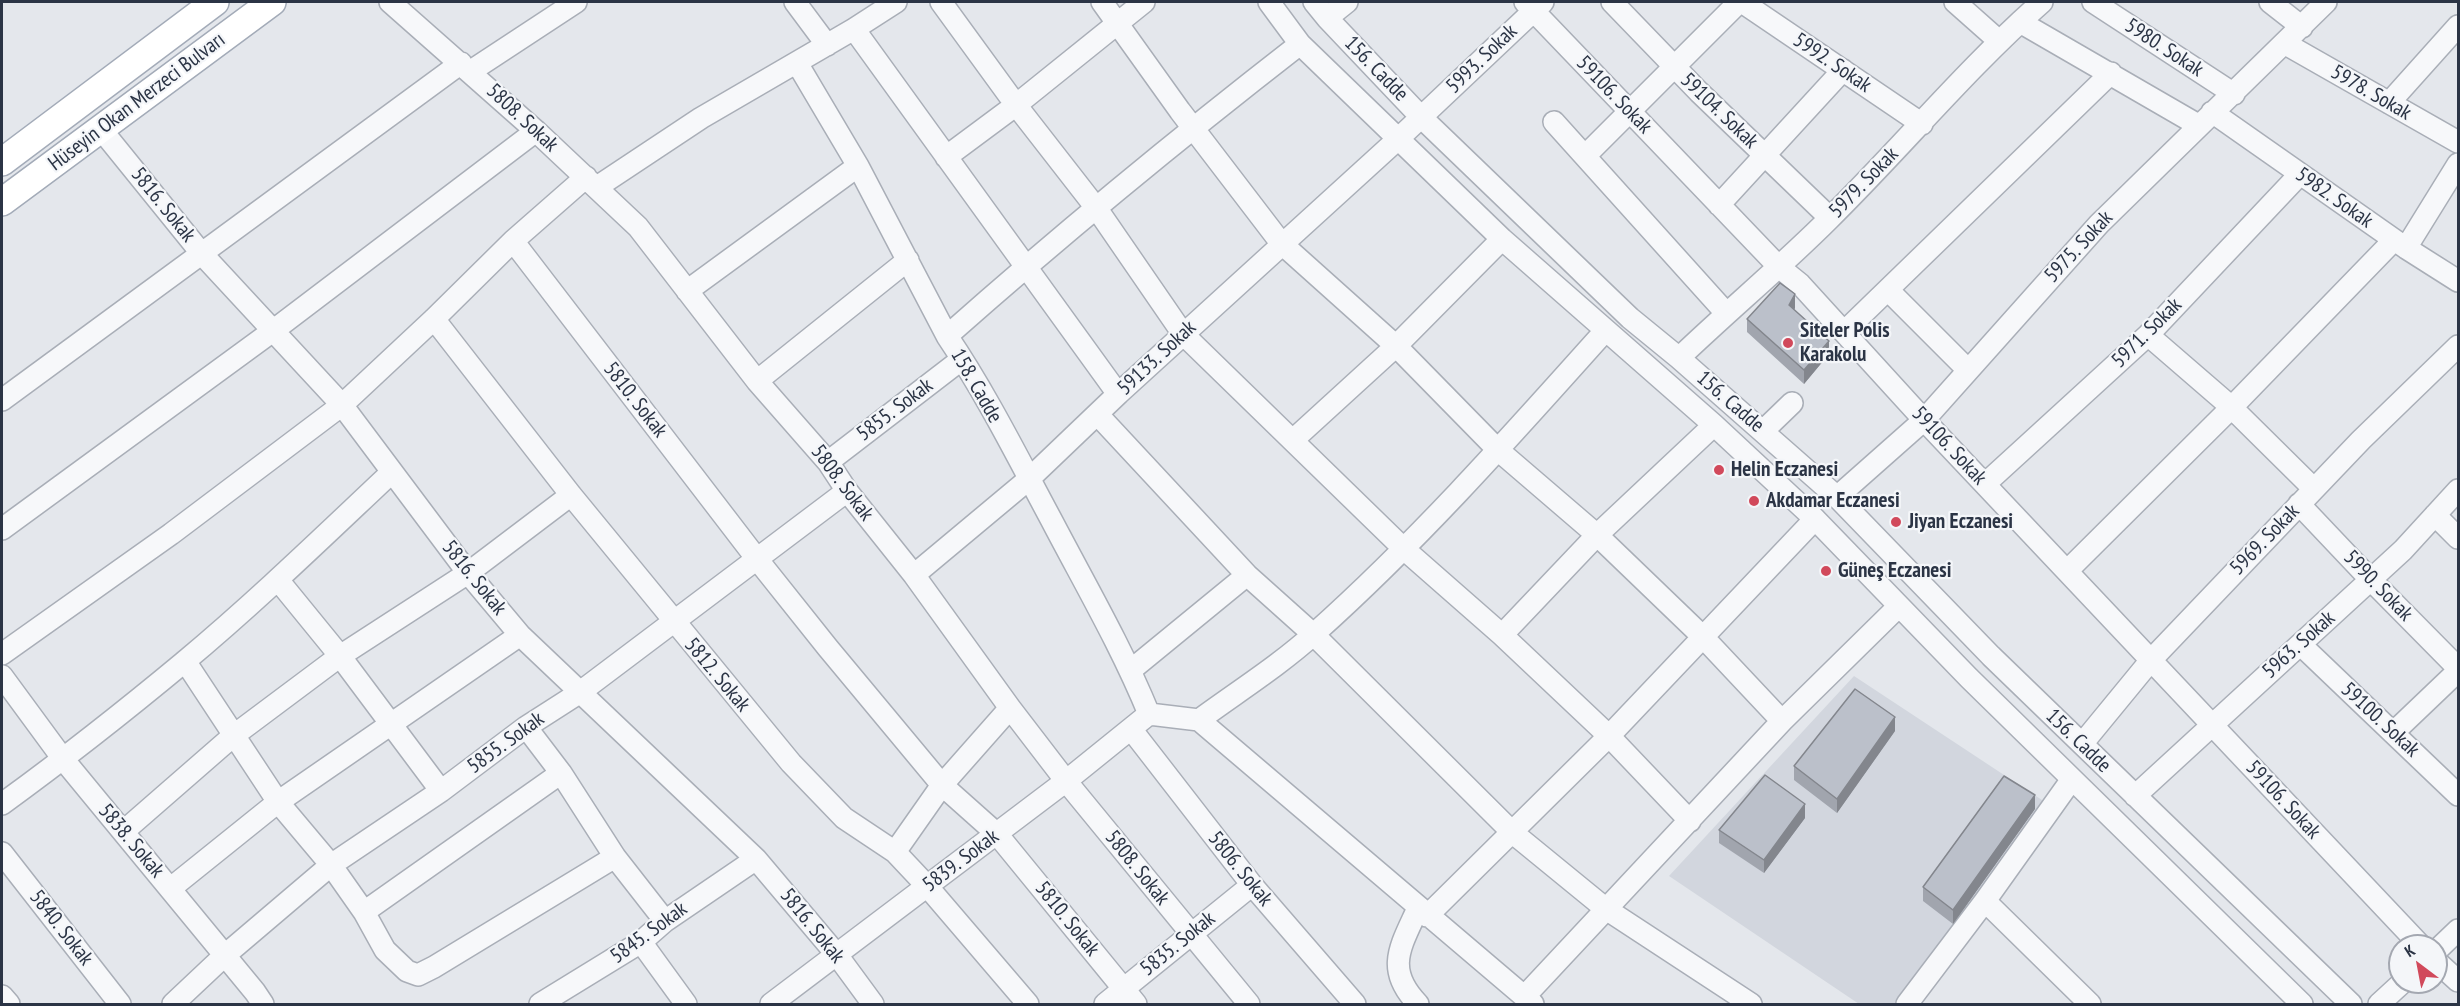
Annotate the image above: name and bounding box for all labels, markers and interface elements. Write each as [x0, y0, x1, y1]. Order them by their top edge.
street label: 5980. Sokak [2120, 13, 2208, 83]
street label: 5993. Sokak [1441, 19, 1523, 99]
street label: Hüseyin Okan Merzeci Bulvarı [44, 27, 230, 177]
street label: 5992. Sokak [1788, 28, 1876, 98]
street label: 156. Cadde [1339, 31, 1413, 107]
street label: 59106. Sokak [1571, 51, 1657, 139]
street label: 5978. Sokak [2326, 60, 2416, 126]
street label: 59104. Sokak [1675, 68, 1763, 154]
street label: 5808. Sokak [481, 79, 563, 157]
street label: 5979. Sokak [1824, 142, 1904, 224]
street label: 5982. Sokak [2290, 162, 2378, 234]
street label: 5816. Sokak [125, 163, 201, 247]
street label: 5975. Sokak [2040, 206, 2118, 288]
street label: 5971. Sokak [2107, 293, 2187, 373]
street label: 59133. Sokak [1112, 315, 1202, 401]
place label: Siteler Polis Karakolu [1800, 318, 1890, 368]
marker: Siteler Polis Karakolu [1781, 336, 1795, 350]
street label: 158. Cadde [945, 345, 1007, 427]
street label: 5810. Sokak [598, 357, 672, 443]
street label: 156. Cadde [1691, 366, 1769, 438]
street label: 5855. Sokak [852, 373, 938, 447]
street label: 59106. Sokak [1906, 401, 1992, 491]
street label: 5808. Sokak [805, 440, 879, 526]
place label: Helin Eczanesi [1731, 457, 1838, 483]
marker: Helin Eczanesi [1712, 463, 1726, 477]
place label: Akdamar Eczanesi [1766, 488, 1900, 514]
marker: Akdamar Eczanesi [1747, 494, 1761, 508]
street label: 5969. Sokak [2225, 499, 2305, 581]
place label: Jiyan Eczanesi [1908, 509, 2013, 535]
marker: Jiyan Eczanesi [1889, 515, 1903, 529]
street label: 5816. Sokak [436, 536, 512, 620]
street label: 5990. Sokak [2338, 545, 2418, 627]
place label: Güneş Eczanesi [1838, 558, 1951, 584]
marker: Güneş Eczanesi [1819, 564, 1833, 578]
street label: 5963. Sokak [2258, 606, 2340, 684]
street label: 5812. Sokak [679, 633, 755, 717]
street label: 59100. Sokak [2335, 677, 2425, 763]
street label: 156. Cadde [2040, 704, 2116, 778]
street label: 5855. Sokak [463, 707, 549, 779]
street label: 59106. Sokak [2240, 755, 2326, 845]
street label: 5838. Sokak [93, 799, 169, 883]
street label: 5839. Sokak [918, 824, 1004, 898]
street label: 5808. Sokak [1099, 826, 1175, 910]
street label: 5806. Sokak [1202, 827, 1278, 911]
street label: 5810. Sokak [1029, 877, 1105, 961]
street label: 5816. Sokak [774, 884, 850, 968]
street label: 5840. Sokak [24, 885, 98, 971]
street label: 5845. Sokak [606, 897, 692, 969]
street label: 5835. Sokak [1136, 906, 1220, 982]
north arrow [2388, 934, 2448, 994]
text: K [2401, 940, 2418, 961]

